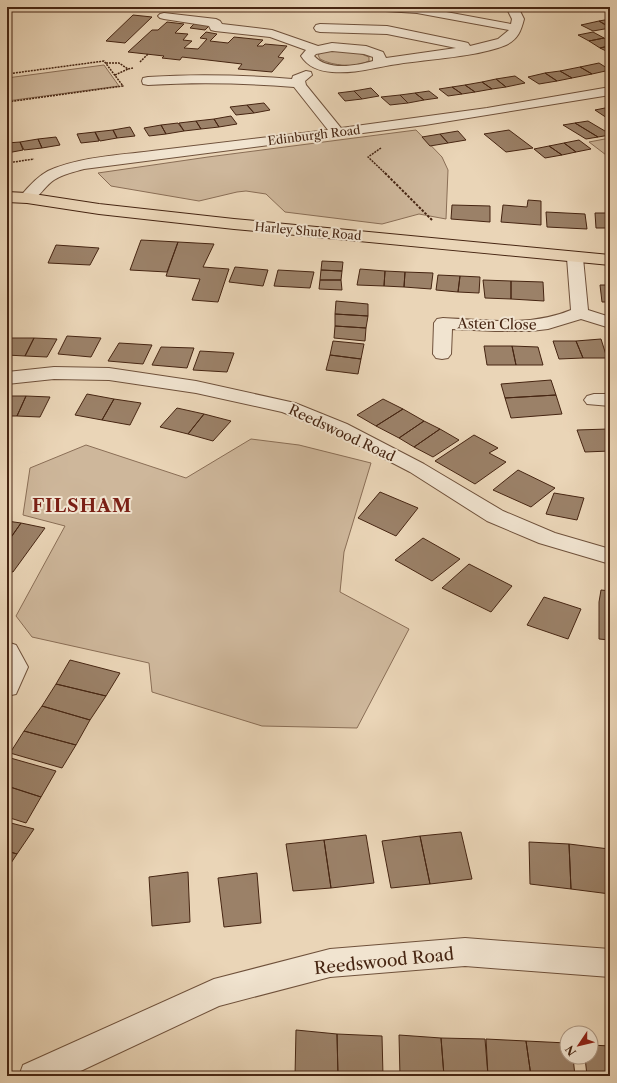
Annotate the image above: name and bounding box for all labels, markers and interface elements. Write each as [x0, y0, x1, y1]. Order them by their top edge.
street label: Edinburgh Road [267, 122, 362, 148]
street label: Harley Shute Road [254, 219, 363, 243]
street label: Asten Close [456, 314, 537, 334]
street label: Reedswood Road [286, 400, 399, 466]
district label: FILSHAM [32, 495, 132, 517]
street label: Reedswood Road [313, 944, 455, 978]
north arrow [559, 1025, 599, 1065]
text: N [562, 1042, 579, 1059]

